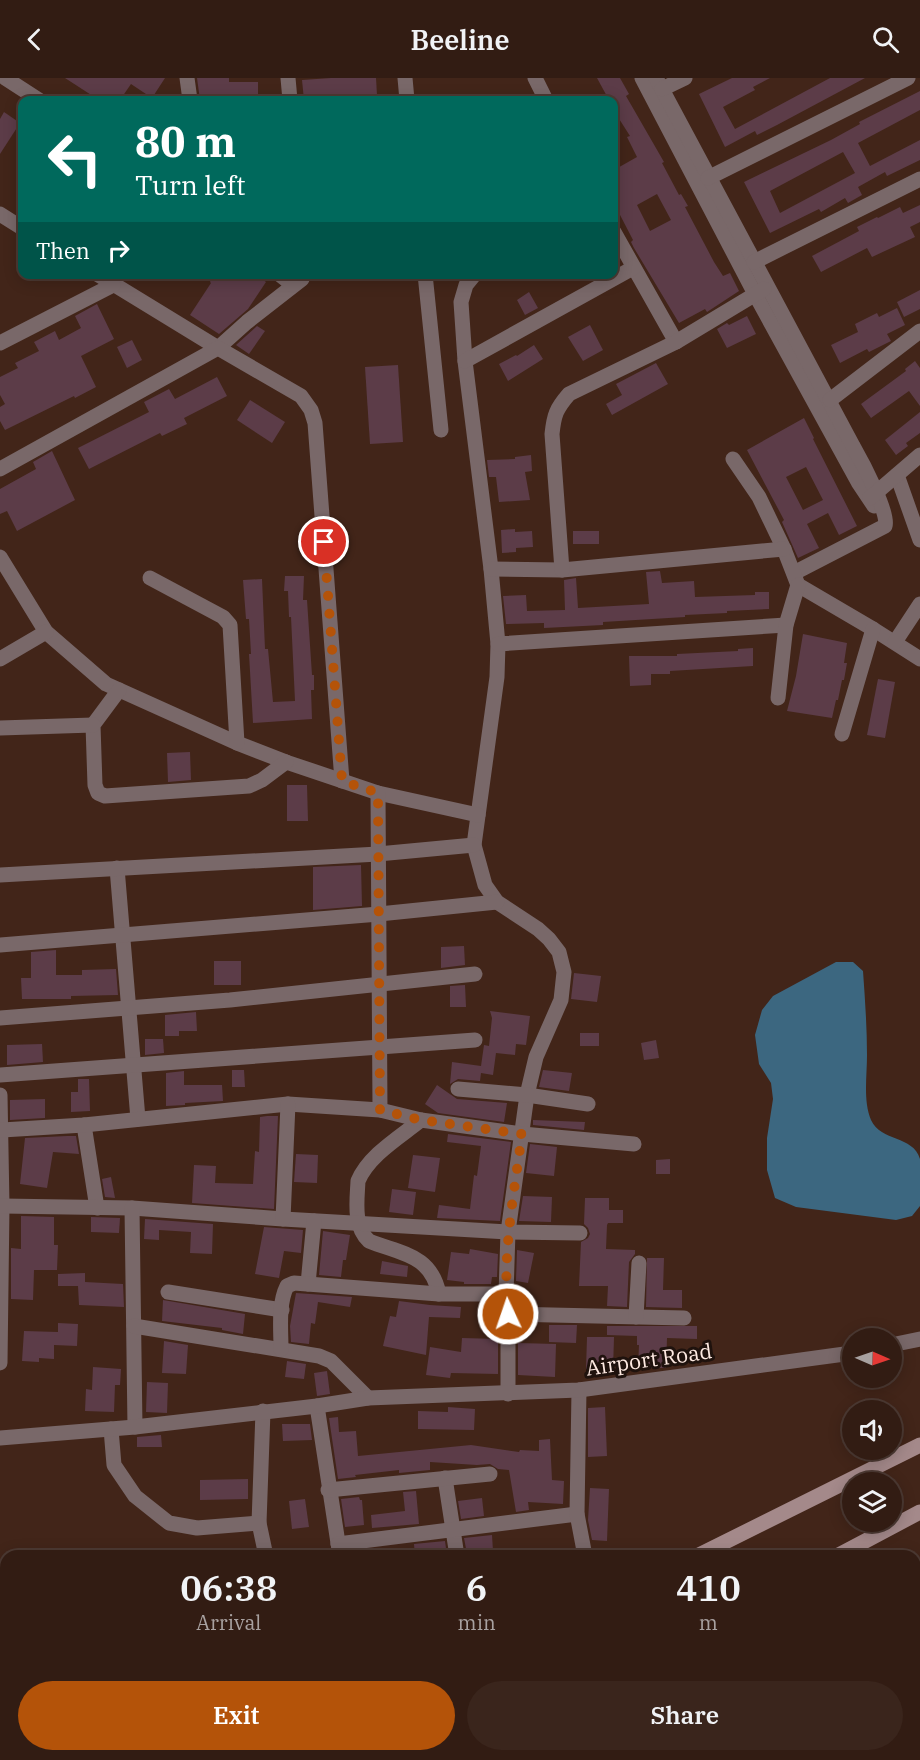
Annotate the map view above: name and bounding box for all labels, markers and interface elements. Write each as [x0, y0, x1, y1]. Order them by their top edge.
text: Beeline [411, 22, 509, 57]
icon: back [18, 23, 51, 56]
icon: search [869, 23, 902, 56]
text: 80 m [135, 114, 236, 169]
icon: left [36, 120, 114, 198]
text: Turn left [135, 167, 246, 202]
icon: right [102, 234, 135, 267]
text: Then [36, 236, 90, 265]
pin [298, 516, 349, 567]
icon: arrive [307, 525, 340, 558]
position arrow [476, 1282, 540, 1346]
north arrow [842, 1328, 902, 1388]
map controls [842, 1328, 902, 1532]
street label: Airport Road [584, 1336, 714, 1382]
button: sound [842, 1400, 902, 1460]
button: layers [842, 1472, 902, 1532]
text: 06:38 [180, 1564, 277, 1611]
text: 6 [466, 1564, 487, 1611]
text: 410 [676, 1564, 741, 1611]
text: Arrival [196, 1609, 261, 1636]
text: min [458, 1609, 496, 1636]
text: m [699, 1609, 718, 1636]
button: Exit [18, 1681, 455, 1750]
button: Share [467, 1681, 903, 1750]

